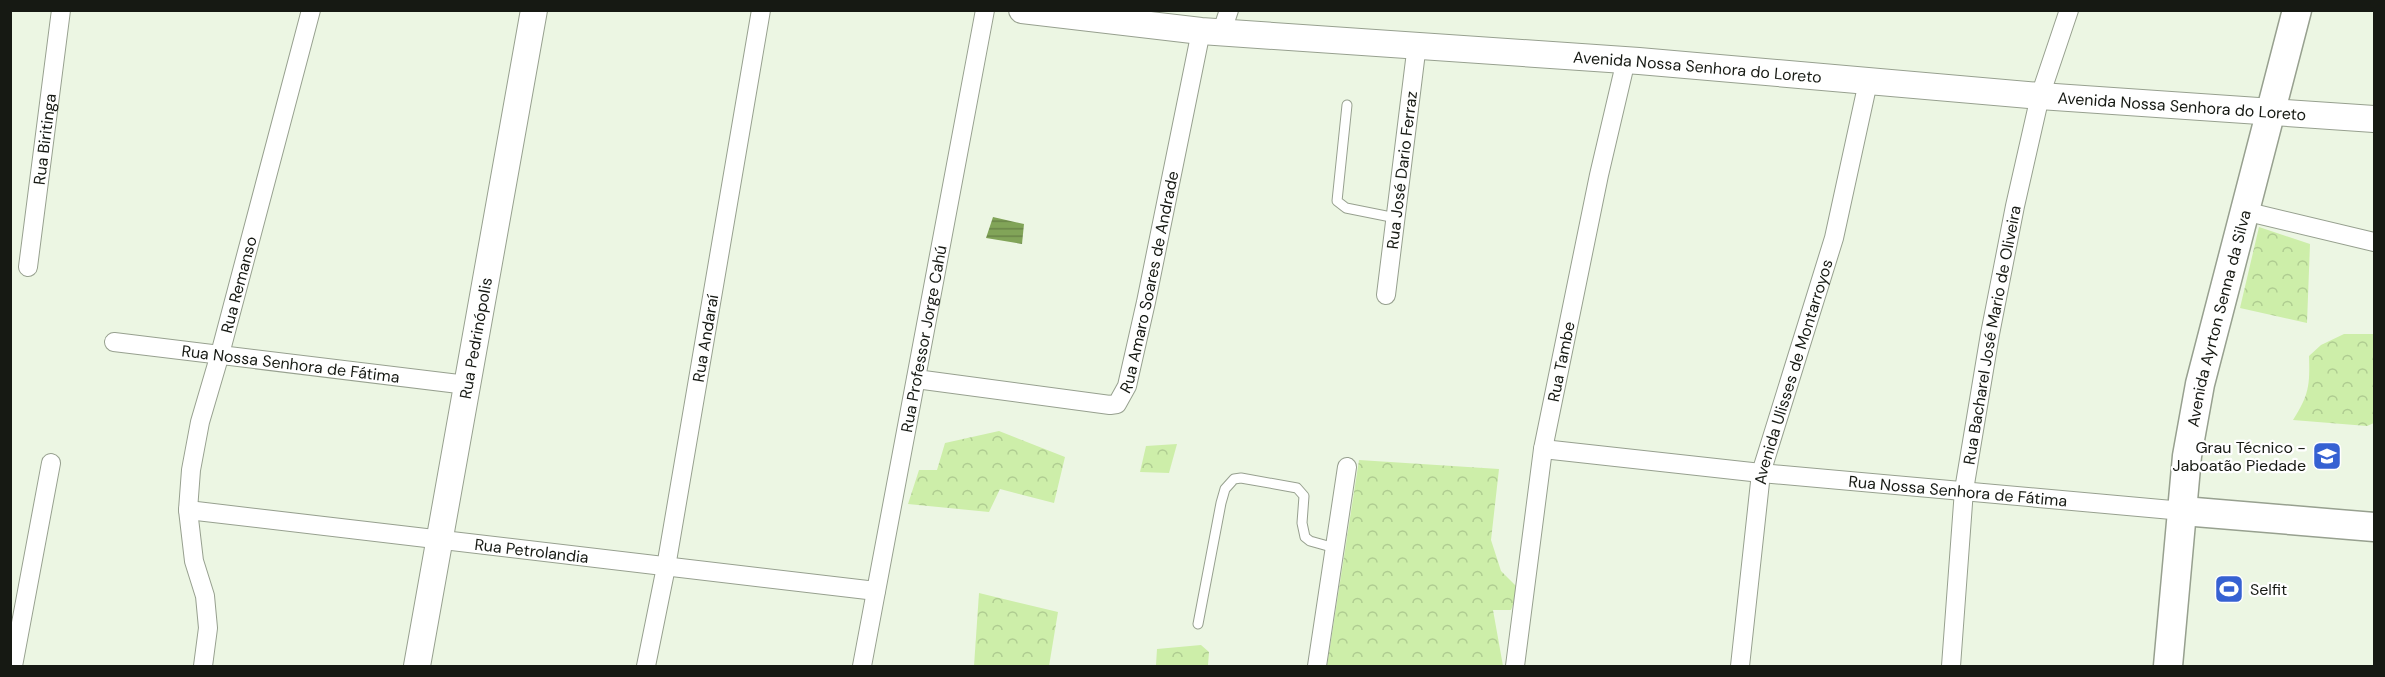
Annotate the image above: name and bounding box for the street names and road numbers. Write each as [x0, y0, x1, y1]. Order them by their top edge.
street label: Avenida Nossa Senhora do Loreto [1573, 46, 1823, 87]
street label: Avenida Nossa Senhora do Loreto [2057, 87, 2307, 125]
street label: Rua José Dario Ferraz [1381, 90, 1422, 250]
street label: Rua Biritinga [28, 92, 61, 186]
street label: Rua Amaro Soares de Andrade [1115, 169, 1183, 397]
street label: Rua Bacharel José Mario de Oliveira [1958, 203, 2025, 466]
street label: Avenida Ayrton Senna da Silva [2182, 208, 2255, 429]
street label: Rua Remanso [215, 234, 261, 336]
street label: Rua Professor Jorge Cahú [896, 243, 951, 434]
street label: Avenida Ulisses de Montarroyos [1749, 257, 1837, 486]
street label: Rua Pedrinópolis [454, 276, 497, 401]
street label: Rua Andaraí [687, 293, 723, 384]
street label: Rua Tambe [1542, 320, 1579, 404]
street label: Rua Nossa Senhora de Fátima [180, 340, 401, 387]
street label: Rua Nossa Senhora de Fátima [1848, 470, 2068, 511]
street label: Rua Petrolandia [473, 533, 590, 568]

